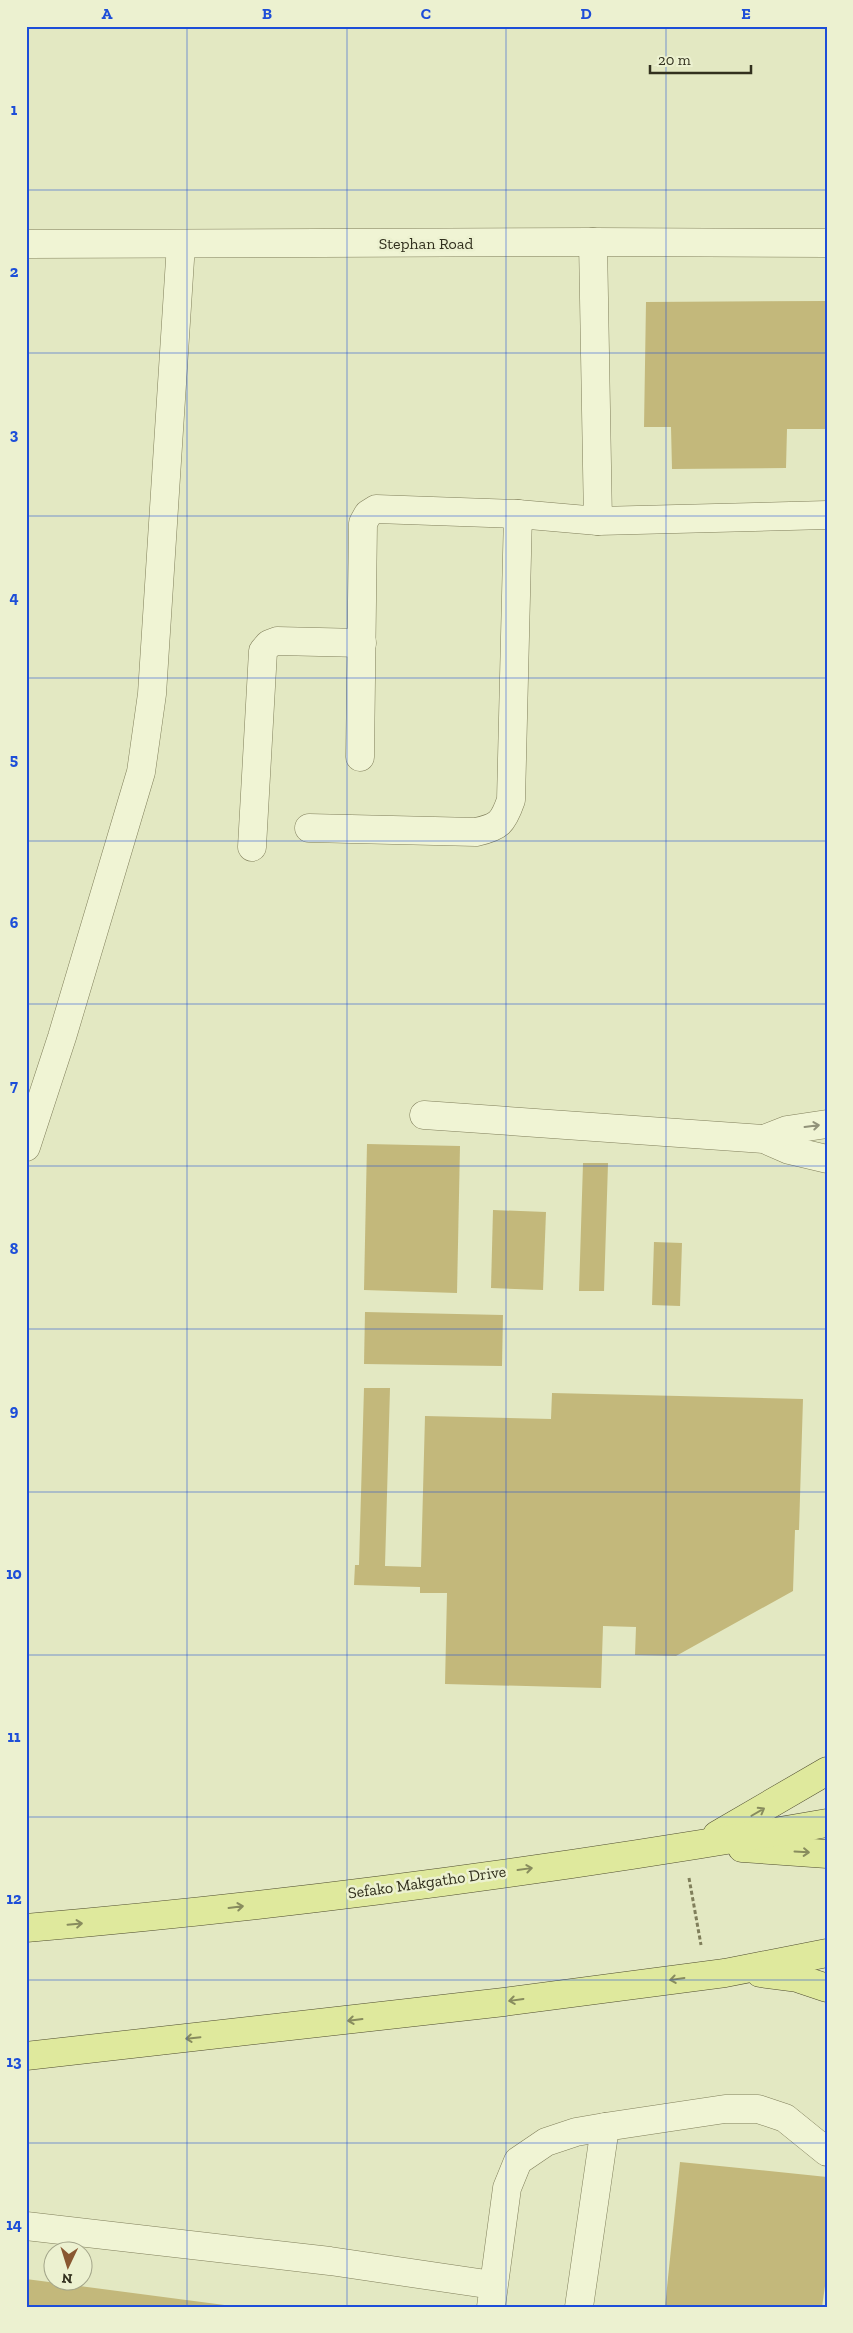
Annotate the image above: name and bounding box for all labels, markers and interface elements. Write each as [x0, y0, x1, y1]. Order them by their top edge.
text: A [102, 4, 113, 23]
text: B [262, 4, 272, 23]
text: C [421, 4, 431, 23]
text: D [580, 4, 592, 23]
text: E [741, 4, 751, 23]
scale bar [650, 42, 752, 74]
text: 20 m [658, 51, 691, 69]
text: 1 [11, 100, 18, 119]
street label: Stephan Road [379, 234, 474, 253]
text: 2 [10, 262, 19, 281]
text: 3 [10, 425, 19, 444]
text: 4 [9, 588, 19, 607]
text: 5 [10, 750, 18, 769]
text: 6 [10, 913, 19, 932]
text: 7 [10, 1076, 18, 1095]
one-way arrow [804, 1121, 820, 1131]
text: 8 [10, 1239, 19, 1258]
text: 9 [10, 1401, 19, 1420]
text: 10 [6, 1564, 22, 1583]
text: 11 [8, 1727, 21, 1746]
one-way arrow [751, 1806, 765, 1816]
one-way arrow [793, 1848, 809, 1857]
street label: Sefako Makgatho Drive [347, 1861, 507, 1903]
one-way arrow [517, 1864, 533, 1874]
text: 12 [6, 1889, 22, 1908]
one-way arrow [228, 1902, 244, 1912]
one-way arrow [67, 1919, 83, 1929]
one-way arrow [669, 1974, 685, 1984]
one-way arrow [508, 1996, 524, 2006]
one-way arrow [347, 2015, 363, 2025]
one-way arrow [185, 2033, 201, 2043]
text: 13 [7, 2052, 22, 2071]
text: 14 [6, 2215, 22, 2234]
north arrow [42, 2240, 92, 2290]
text: N [61, 2270, 73, 2287]

